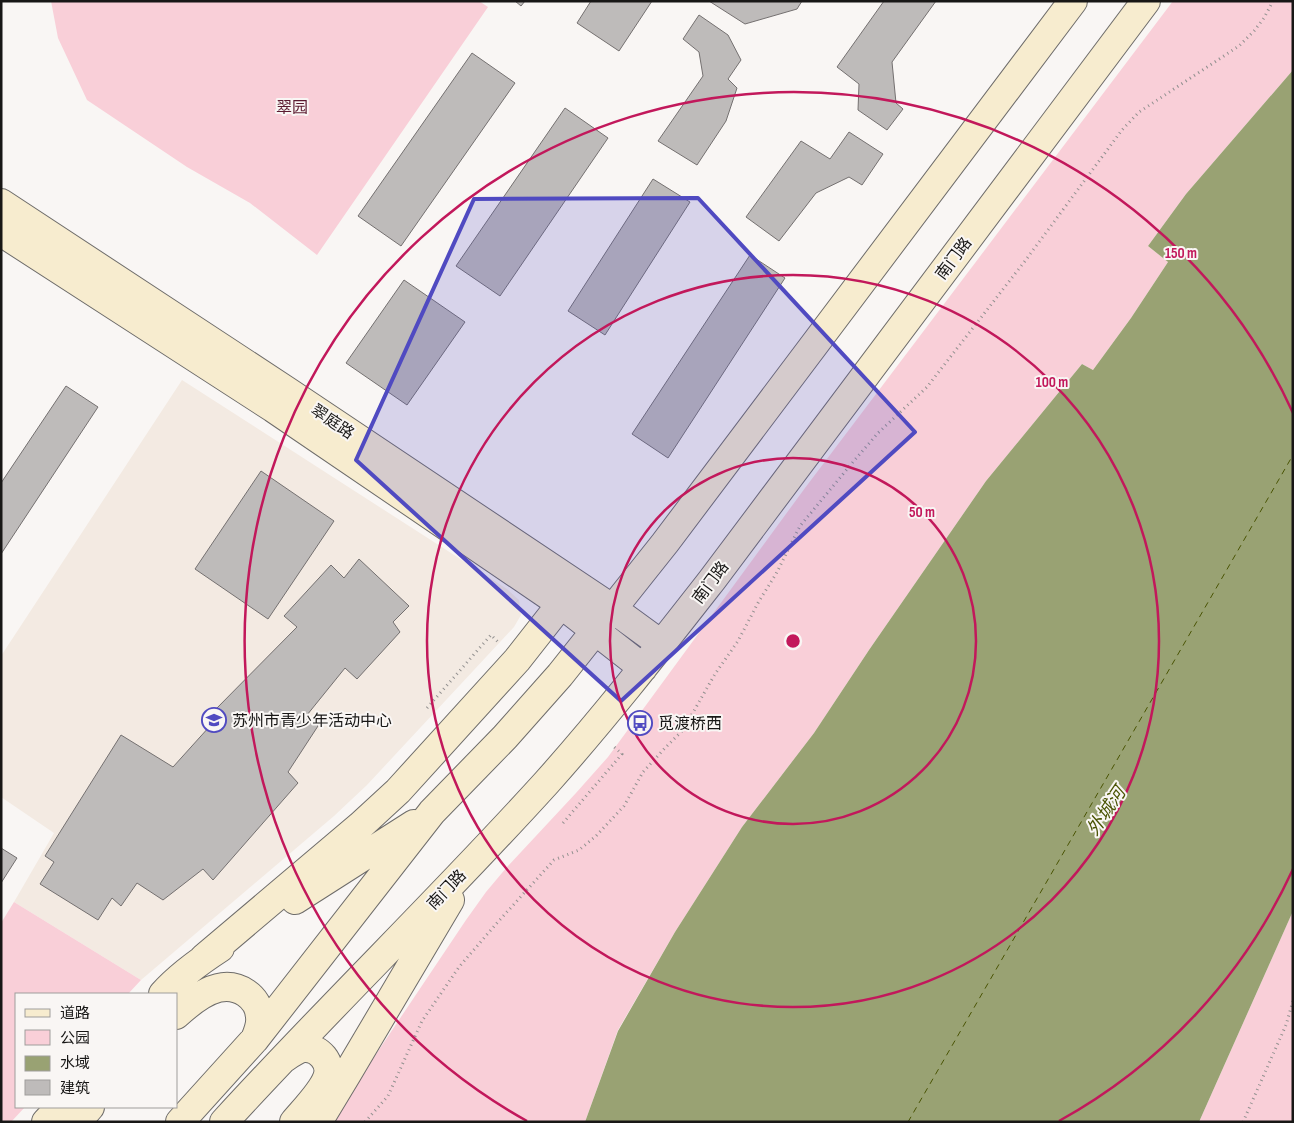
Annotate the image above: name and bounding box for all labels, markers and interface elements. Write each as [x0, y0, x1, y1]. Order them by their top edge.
park label: 翠园 [276, 99, 308, 118]
street label: 南门路 [932, 234, 976, 284]
text: 150 m [1165, 244, 1197, 263]
text: 100 m [1036, 373, 1068, 392]
street label: 翠庭路 [307, 401, 357, 444]
text: 50 m [909, 503, 935, 522]
street label: 南门路 [689, 558, 733, 608]
centre of rings [784, 632, 802, 650]
school or university icon: 苏州市青少年活动中心 [201, 707, 227, 733]
bus stop icon: 觅渡桥西 [627, 710, 653, 736]
place label: 苏州市青少年活动中心 [232, 712, 392, 731]
place label: 觅渡桥西 [658, 715, 722, 734]
water label: 外城河 [1083, 781, 1132, 840]
street label: 南门路 [424, 866, 471, 914]
legend [15, 993, 178, 1108]
text: 道路 [60, 1004, 90, 1023]
text: 公园 [60, 1029, 90, 1048]
text: 水域 [60, 1054, 90, 1073]
text: 建筑 [60, 1079, 90, 1098]

